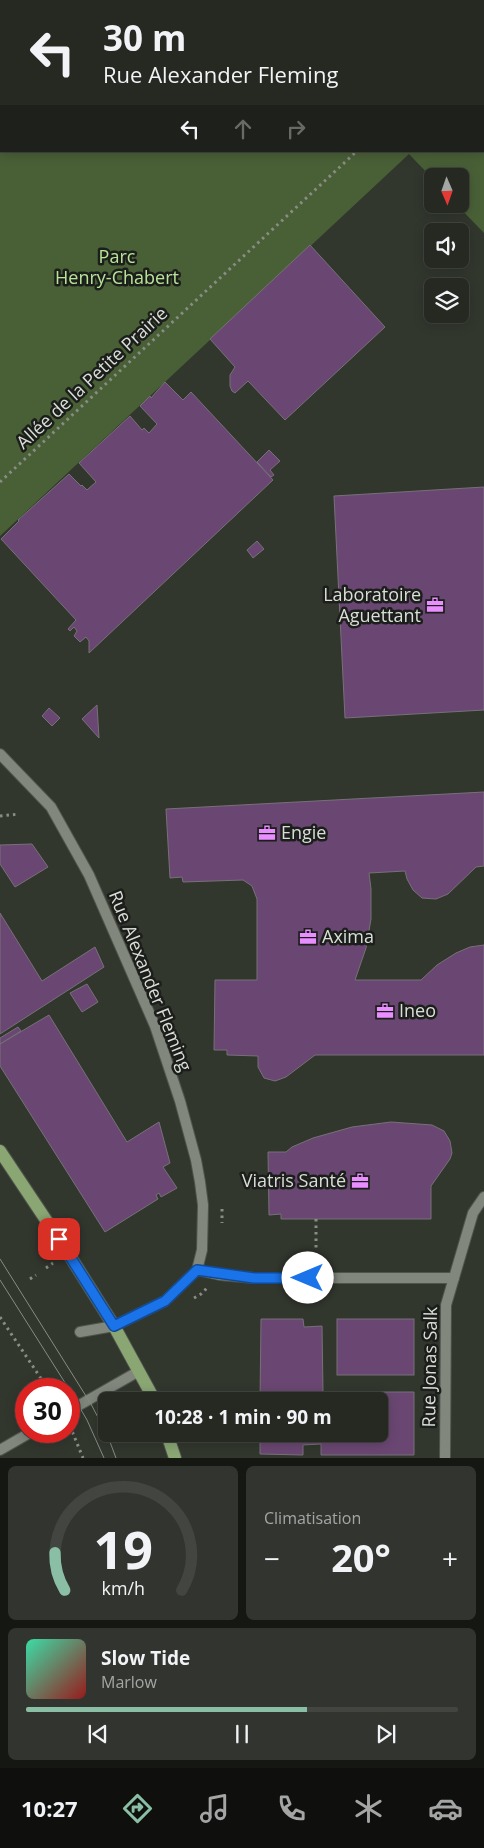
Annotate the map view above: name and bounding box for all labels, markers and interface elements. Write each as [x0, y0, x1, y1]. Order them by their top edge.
text: 30 m [103, 14, 186, 61]
icon: left [20, 20, 85, 85]
text: Rue Alexander Fleming [103, 59, 338, 89]
icon: left [176, 115, 204, 143]
icon: ahead [229, 115, 257, 143]
icon: right [282, 115, 310, 143]
north arrow [424, 168, 469, 212]
map controls [424, 168, 469, 323]
button: sound [424, 223, 469, 268]
park label: Parc Henry-Chabert [55, 244, 179, 289]
button: layers [424, 278, 469, 323]
street label: Allée de la Petite Prairie [11, 301, 172, 454]
place label: Laboratoire Aguettant [323, 582, 421, 627]
office icon: Laboratoire Aguettant [425, 595, 445, 615]
place label: Engie [281, 820, 326, 844]
office icon: Engie [257, 823, 277, 843]
street label: Rue Alexander Fleming [104, 887, 198, 1075]
place label: Axima [322, 924, 374, 948]
office icon: Axima [298, 927, 318, 947]
place label: Ineo [399, 998, 436, 1022]
office icon: Ineo [375, 1001, 395, 1021]
place label: Viatris Santé [242, 1168, 346, 1192]
office icon: Viatris Santé [350, 1171, 370, 1191]
pin [38, 1218, 80, 1260]
icon: arrive [45, 1225, 73, 1253]
position arrow [281, 1251, 333, 1303]
street label: Rue Jonas Salk [416, 1306, 442, 1428]
speed limit sign: 30 [15, 1378, 80, 1443]
text: 10:28 · 1 min · 90 m [154, 1404, 332, 1430]
text: Climatisation [264, 1507, 361, 1529]
text: 19 [93, 1513, 153, 1584]
text: 20° [331, 1531, 391, 1583]
text: − [264, 1539, 280, 1577]
text: + [442, 1539, 458, 1577]
text: km/h [101, 1576, 145, 1600]
text: Slow Tide [101, 1645, 190, 1671]
text: Marlow [101, 1671, 157, 1693]
icon: previous [84, 1720, 112, 1748]
icon: pause [228, 1720, 256, 1748]
icon: next [372, 1720, 400, 1748]
icon: directions [120, 1791, 155, 1826]
icon: music [197, 1791, 232, 1826]
icon: phone [274, 1791, 309, 1826]
icon: climate [351, 1791, 386, 1826]
icon: car [428, 1791, 463, 1826]
text: 10:27 [21, 1793, 78, 1823]

